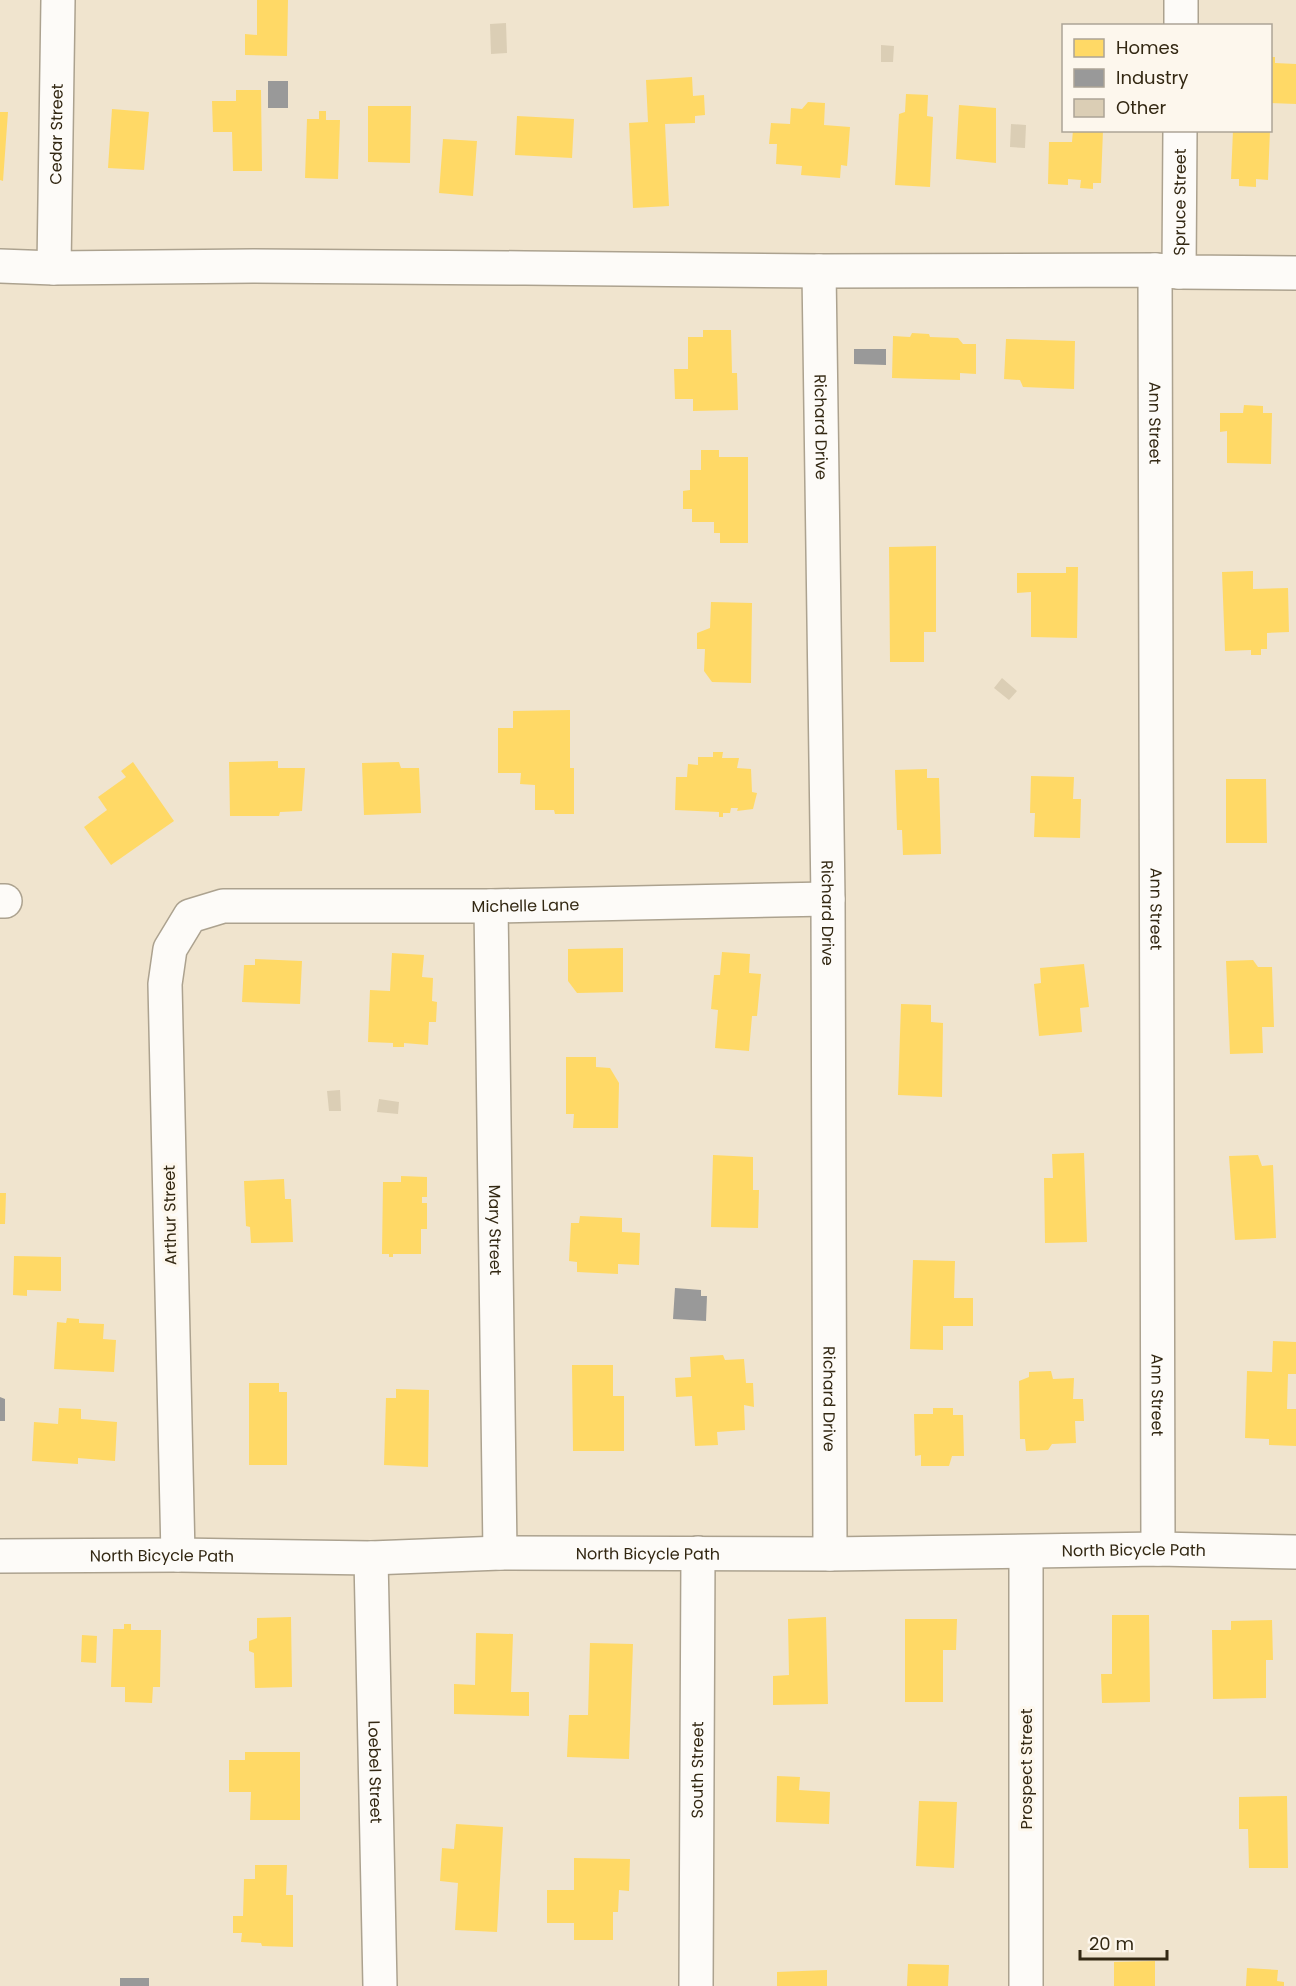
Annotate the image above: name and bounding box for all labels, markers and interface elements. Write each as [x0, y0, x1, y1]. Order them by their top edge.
legend [1062, 24, 1272, 132]
text: Homes [1116, 35, 1179, 60]
text: Industry [1116, 65, 1188, 90]
street label: Cedar Street [44, 83, 68, 185]
text: Other [1116, 95, 1166, 120]
street label: Spruce Street [1168, 148, 1191, 256]
street label: Richard Drive [809, 374, 833, 480]
street label: Ann Street [1144, 382, 1167, 464]
street label: Richard Drive [816, 860, 840, 966]
street label: Ann Street [1145, 868, 1168, 950]
street label: Michelle Lane [472, 893, 580, 918]
street label: Arthur Street [158, 1165, 182, 1265]
street label: Mary Street [483, 1184, 508, 1276]
street label: Richard Drive [818, 1346, 841, 1452]
street label: Ann Street [1146, 1354, 1169, 1436]
street label: North Bicycle Path [1062, 1537, 1206, 1562]
street label: North Bicycle Path [576, 1542, 720, 1565]
street label: North Bicycle Path [90, 1543, 234, 1567]
street label: Prospect Street [1015, 1708, 1038, 1830]
street label: Loebel Street [363, 1720, 388, 1824]
street label: South Street [685, 1721, 709, 1819]
scale bar [1080, 1923, 1167, 1961]
text: 20 m [1089, 1931, 1134, 1956]

